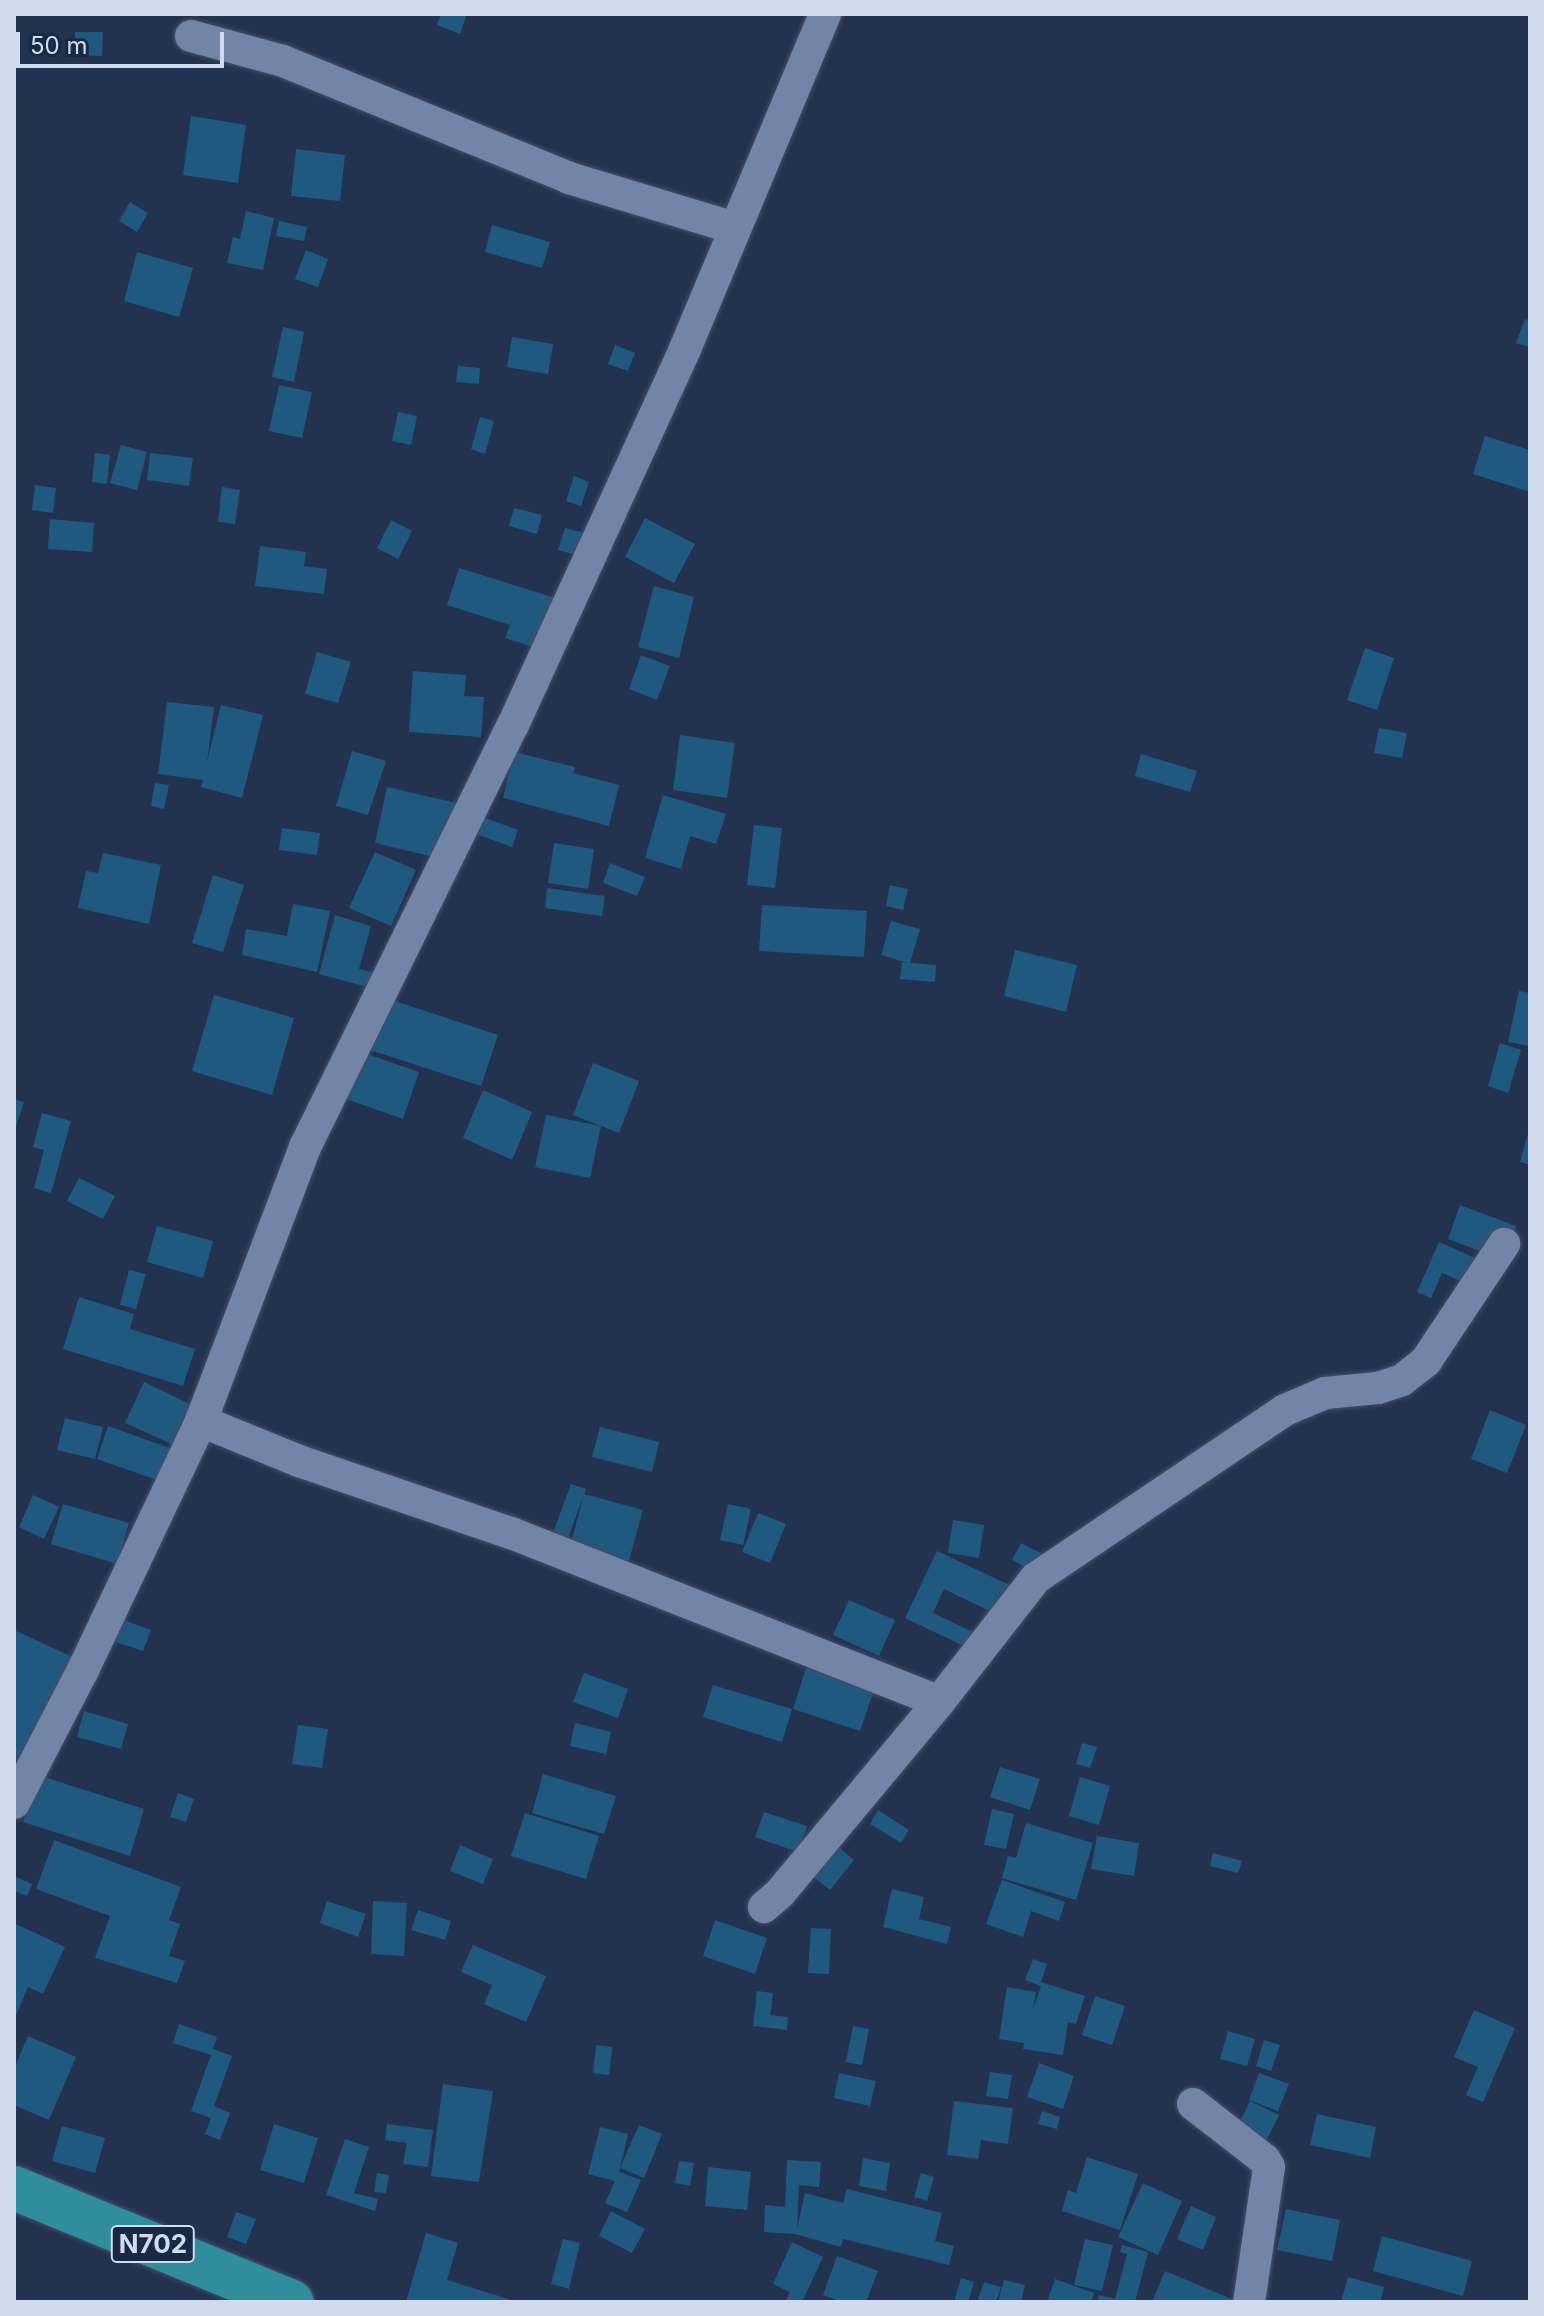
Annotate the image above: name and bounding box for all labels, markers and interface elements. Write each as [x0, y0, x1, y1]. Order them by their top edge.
scale bar [20, 16, 228, 66]
text: 50 m [30, 31, 88, 60]
road number: N702 [109, 2222, 197, 2266]

